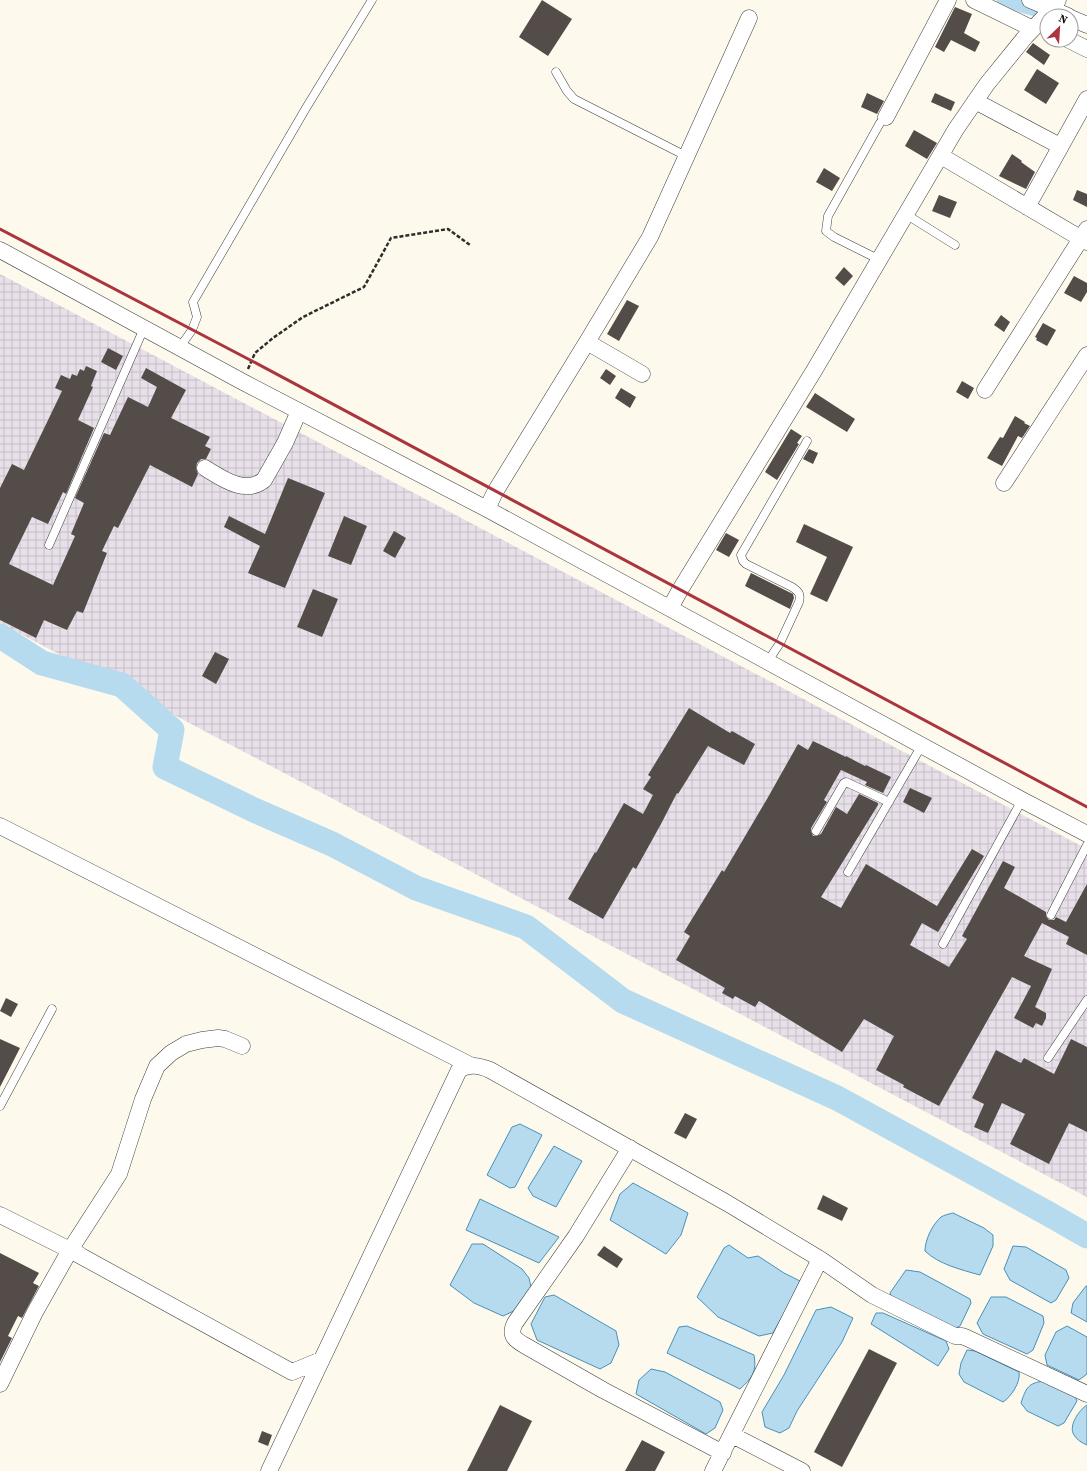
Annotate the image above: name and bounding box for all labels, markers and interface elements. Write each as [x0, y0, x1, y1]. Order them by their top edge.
north arrow [1039, 8, 1079, 48]
text: N [1056, 11, 1070, 28]

